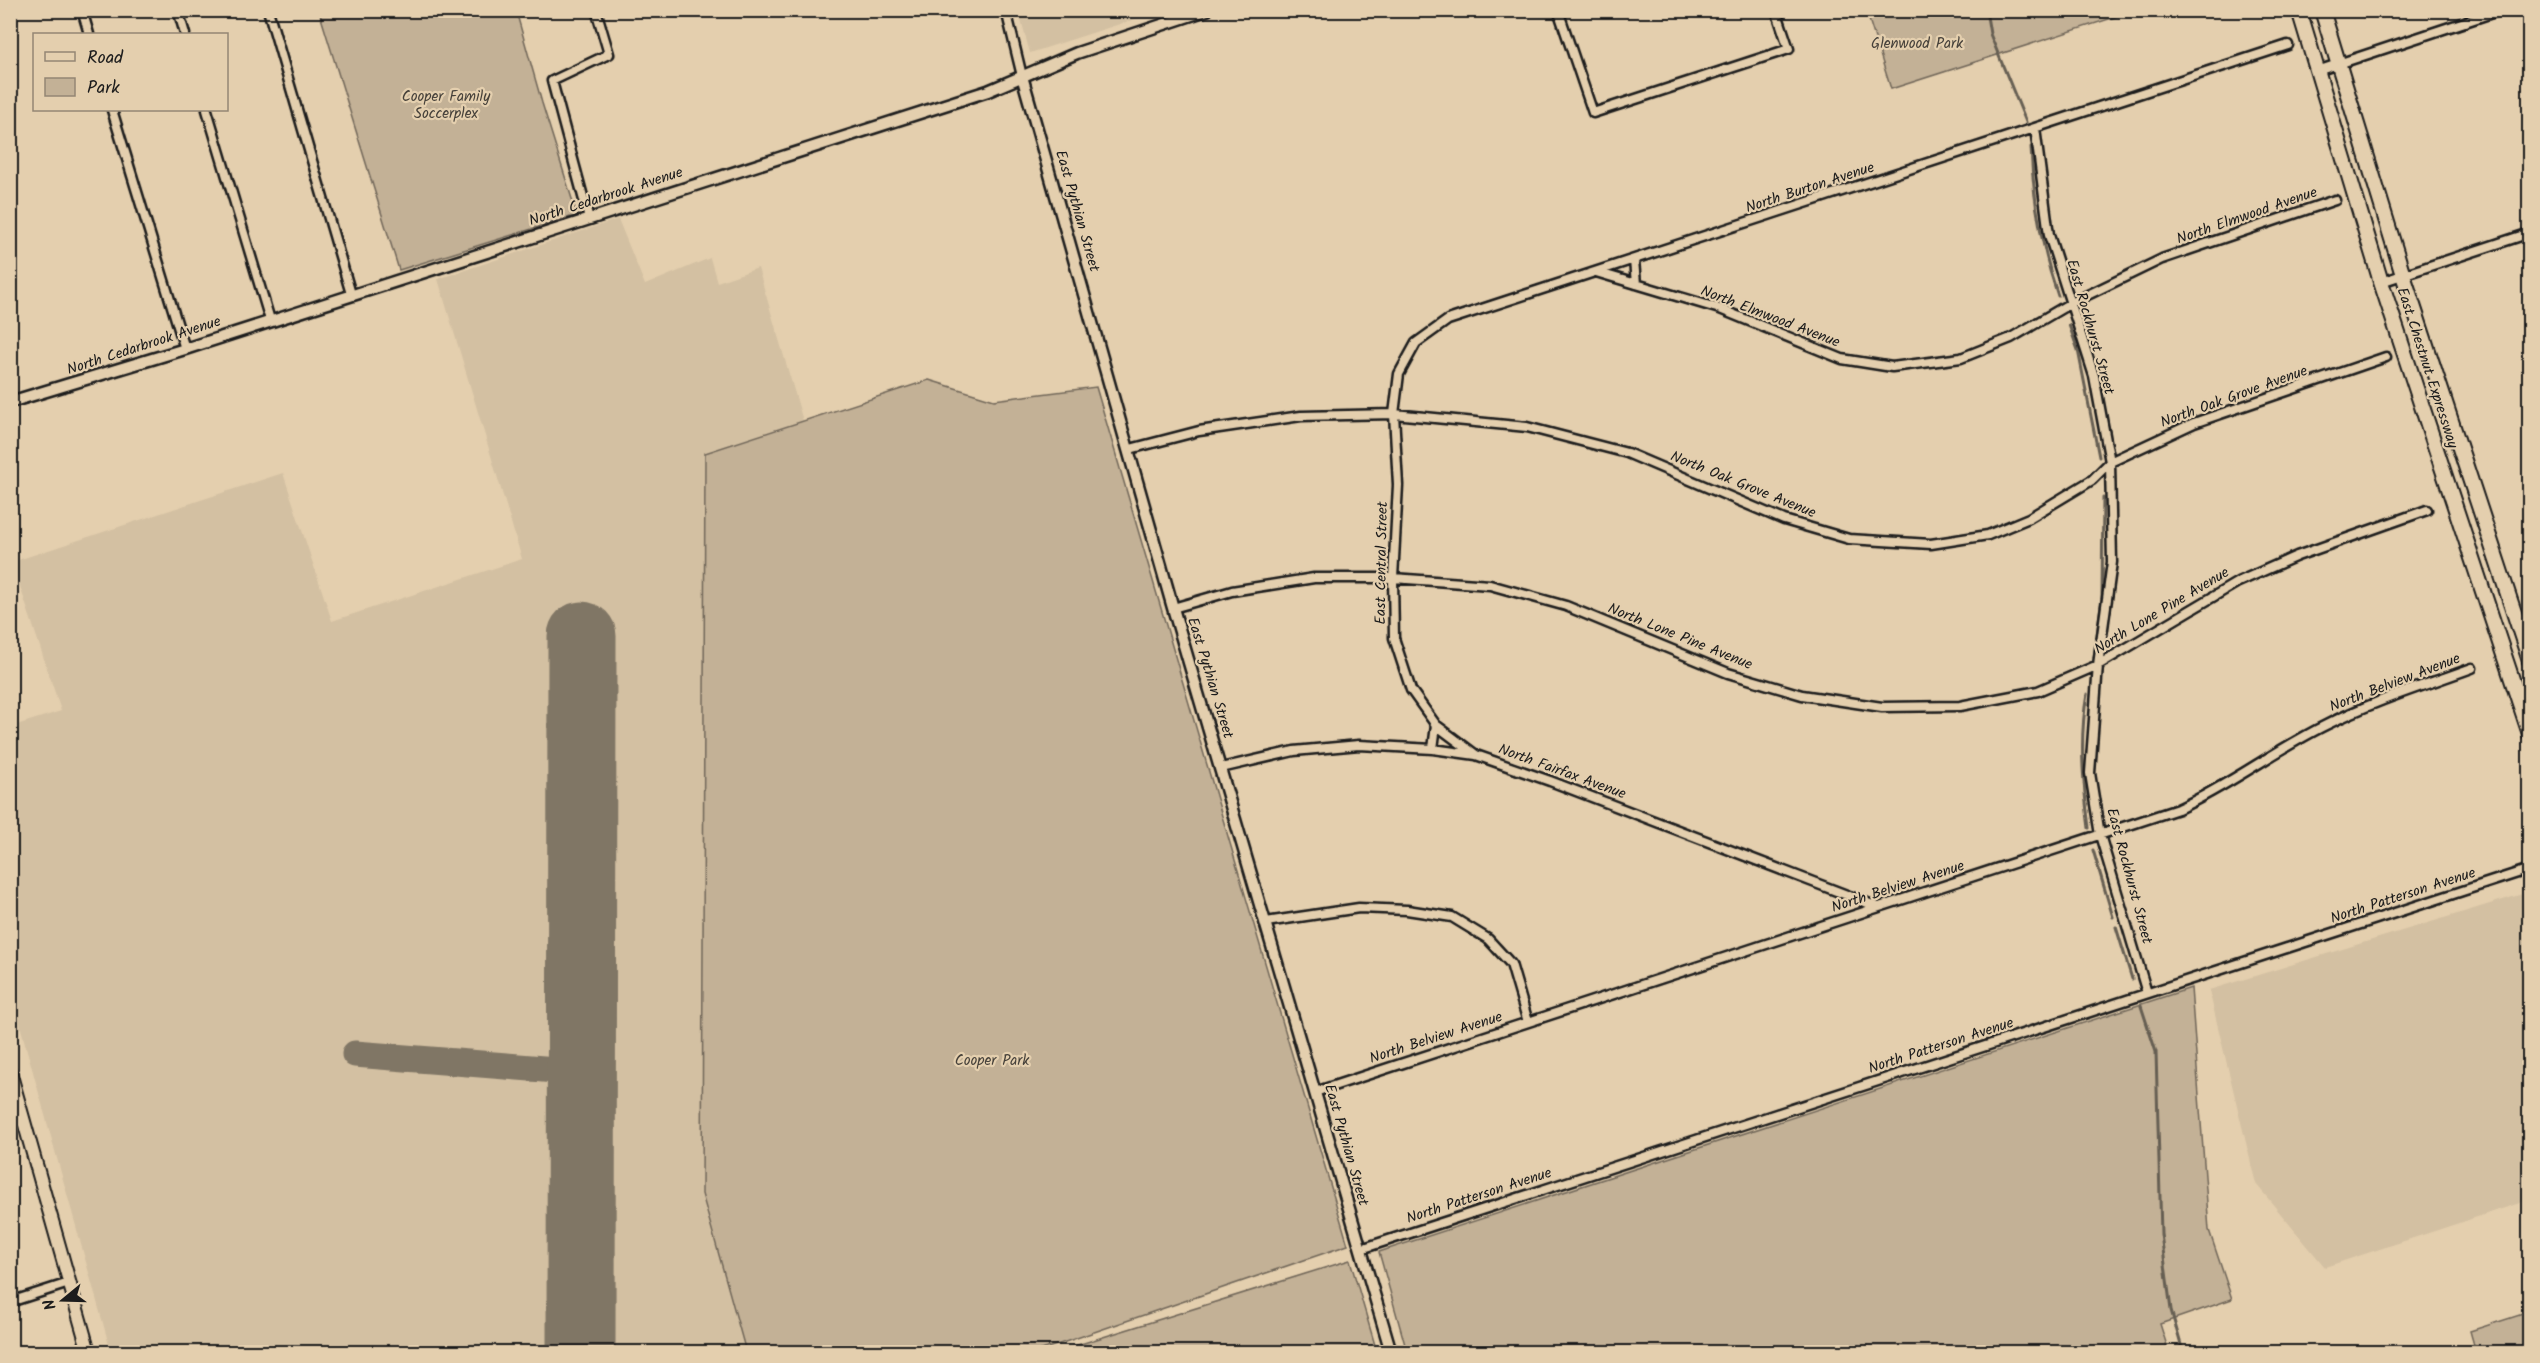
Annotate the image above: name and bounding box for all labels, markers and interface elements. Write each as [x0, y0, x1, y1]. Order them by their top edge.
park label: Glenwood Park [1871, 32, 1964, 56]
legend [33, 33, 228, 111]
text: Road [87, 44, 124, 73]
text: Park [87, 74, 120, 103]
park label: Cooper Family Soccerplex [402, 85, 491, 126]
street label: East Pythian Street [1048, 147, 1106, 275]
street label: North Burton Avenue [1742, 156, 1878, 220]
street label: North Cedarbrook Avenue [526, 161, 686, 233]
street label: North Elmwood Avenue [2173, 181, 2321, 251]
street label: East Rockhurst Street [2059, 257, 2121, 398]
street label: North Elmwood Avenue [1697, 279, 1843, 355]
street label: East Chestnut Expressway [2390, 284, 2465, 453]
street label: North Cedarbrook Avenue [64, 310, 224, 382]
street label: North Oak Grove Avenue [2157, 359, 2311, 435]
street label: North Oak Grove Avenue [1667, 445, 1820, 525]
street label: East Central Street [1369, 501, 1395, 625]
street label: North Lone Pine Avenue [2090, 561, 2234, 661]
street label: North Lone Pine Avenue [1604, 597, 1756, 677]
street label: East Pythian Street [1180, 614, 1240, 742]
street label: North Belview Avenue [2326, 647, 2464, 719]
street label: North Fairfax Avenue [1495, 738, 1630, 806]
street label: East Rockhurst Street [2099, 805, 2159, 947]
street label: North Belview Avenue [1828, 854, 1968, 920]
street label: North Patterson Avenue [2327, 861, 2479, 931]
street label: North Belview Avenue [1366, 1005, 1506, 1071]
street label: North Patterson Avenue [1865, 1011, 2017, 1081]
park label: Cooper Park [955, 1049, 1030, 1073]
street label: East Pythian Street [1317, 1081, 1375, 1209]
street label: North Patterson Avenue [1403, 1161, 1555, 1231]
north arrow [33, 1270, 93, 1330]
text: N [37, 1296, 64, 1313]

